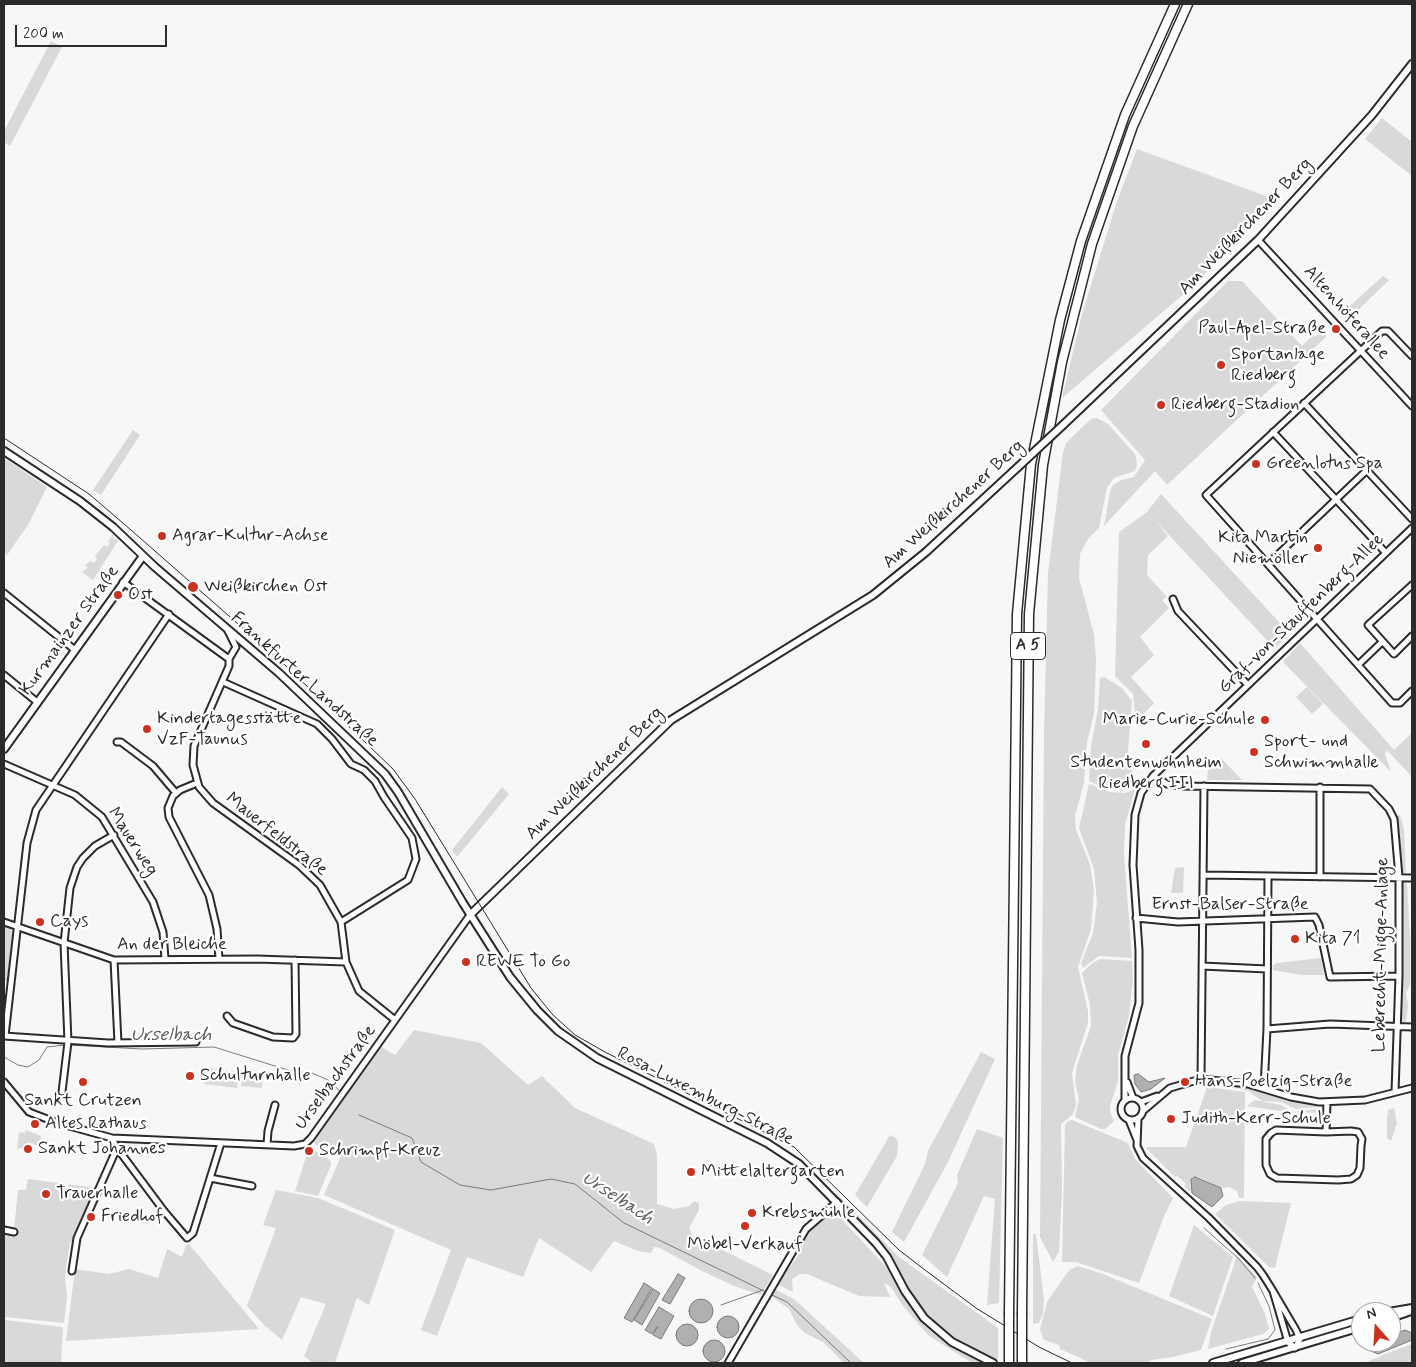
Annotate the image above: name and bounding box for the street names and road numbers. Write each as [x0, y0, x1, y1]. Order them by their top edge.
street label: Am Weißkirchener Berg [1175, 154, 1317, 300]
street label: Altenhöferallee [1298, 262, 1394, 364]
street label: Am Weißkirchener Berg [879, 436, 1029, 574]
street label: Graf-von-Stauffenberg-Allee [1215, 529, 1389, 699]
street label: Kurmainzer Straße [16, 562, 124, 700]
street label: Frankfurter Landstraße [226, 608, 382, 752]
road number: A 5 [1010, 632, 1046, 659]
street label: Am Weißkirchener Berg [522, 703, 668, 845]
street label: Mauerfeldstraße [221, 788, 331, 882]
street label: Mauerweg [102, 804, 162, 880]
street label: Leberecht-Migge-Anlage [1370, 857, 1394, 1053]
street label: Ernst-Balser-Straße [1151, 894, 1309, 916]
street label: An der Bleiche [117, 934, 227, 956]
street label: Urselbachstraße [291, 1021, 381, 1135]
street label: Rosa-Luxemburg-Straße [613, 1043, 797, 1151]

